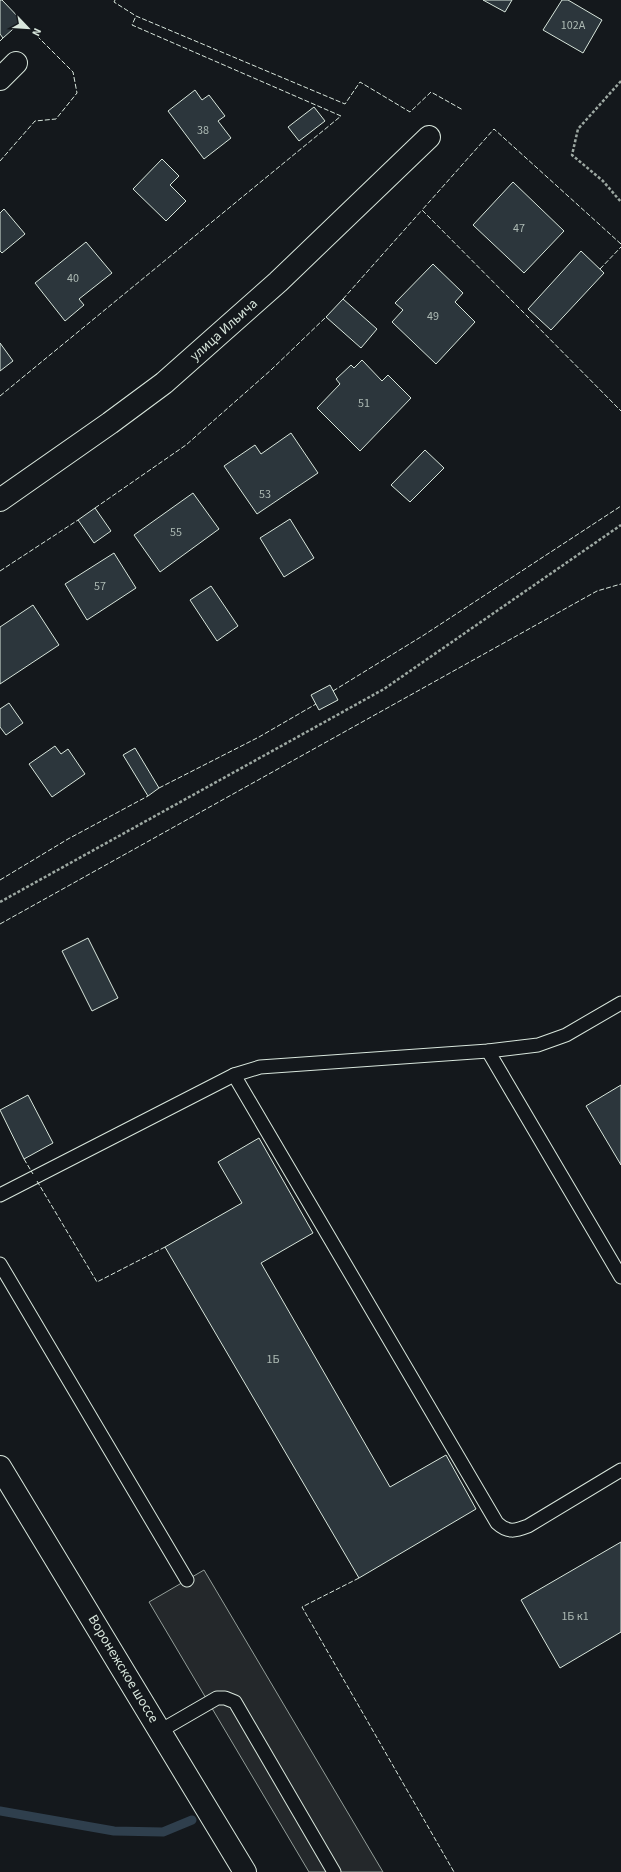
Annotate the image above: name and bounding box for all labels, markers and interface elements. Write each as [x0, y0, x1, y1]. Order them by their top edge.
north arrow [8, 8, 48, 48]
house number: 102А [561, 17, 586, 34]
text: N [28, 26, 45, 39]
house number: 38 [197, 122, 209, 139]
house number: 47 [513, 220, 525, 237]
house number: 40 [67, 270, 79, 287]
street label: улица Ильича [186, 294, 262, 366]
house number: 49 [427, 308, 439, 325]
house number: 51 [358, 395, 370, 412]
house number: 53 [259, 486, 271, 503]
house number: 55 [170, 524, 182, 541]
house number: 57 [94, 578, 106, 595]
house number: 1Б [267, 1351, 279, 1368]
house number: 1Б к1 [561, 1608, 589, 1625]
street label: Воронежское шоссе [83, 1611, 163, 1727]

